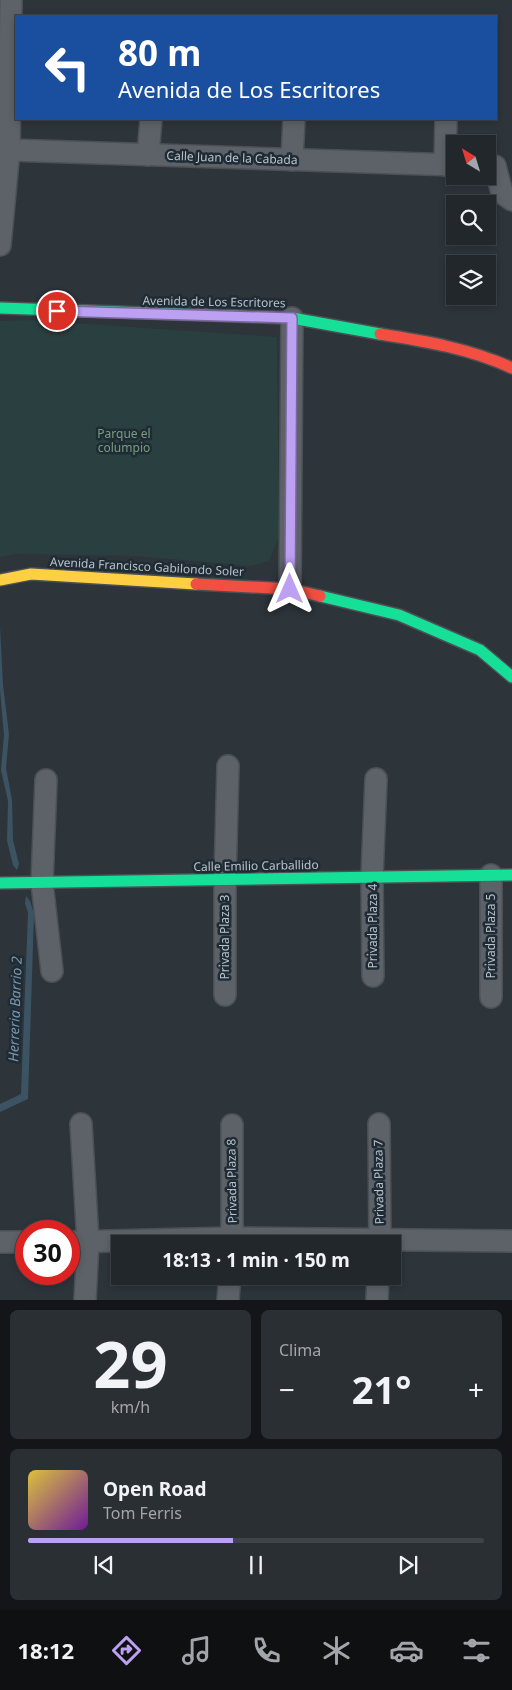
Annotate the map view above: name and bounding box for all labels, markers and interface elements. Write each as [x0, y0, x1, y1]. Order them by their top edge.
text: 80 m [118, 29, 201, 76]
icon: left [35, 35, 100, 100]
text: Avenida de Los Escritores [118, 74, 380, 104]
north arrow [446, 135, 496, 185]
map controls [446, 135, 496, 305]
street label: Calle Juan de la Cabada [166, 147, 298, 168]
button: search [446, 195, 496, 245]
button: layers [446, 255, 496, 305]
pin [36, 290, 78, 332]
street label: Avenida de Los Escritores [142, 292, 286, 311]
icon: arrive [43, 297, 71, 325]
park label: Parque el columpio [97, 425, 151, 456]
street label: Avenida Francisco Gabilondo Soler [50, 553, 245, 580]
position arrow [263, 562, 315, 614]
street label: Calle Emilio Carballido [193, 856, 319, 875]
street label: Privada Plaza 4 [364, 883, 381, 968]
street label: Privada Plaza 5 [482, 893, 499, 978]
street label: Privada Plaza 3 [216, 894, 233, 979]
water label: Herreria Barrio 2 [3, 956, 26, 1062]
street label: Privada Plaza 8 [222, 1138, 241, 1224]
street label: Privada Plaza 7 [369, 1139, 388, 1225]
speed limit sign: 30 [15, 1220, 80, 1285]
text: 18:13 · 1 min · 150 m [162, 1247, 350, 1273]
text: 29 [93, 1319, 168, 1407]
text: Clima [279, 1339, 321, 1361]
text: 21° [352, 1363, 411, 1415]
text: − [279, 1370, 295, 1408]
text: + [468, 1370, 484, 1408]
text: km/h [111, 1396, 150, 1418]
text: Open Road [103, 1476, 206, 1502]
text: Tom Ferris [103, 1502, 182, 1524]
icon: previous [90, 1551, 118, 1579]
icon: pause [242, 1551, 270, 1579]
icon: next [394, 1551, 422, 1579]
icon: directions [109, 1633, 144, 1668]
icon: music [179, 1633, 214, 1668]
icon: phone [249, 1633, 284, 1668]
icon: climate [319, 1633, 354, 1668]
icon: car [389, 1633, 424, 1668]
icon: filters [459, 1633, 494, 1668]
text: 18:12 [18, 1635, 74, 1665]

